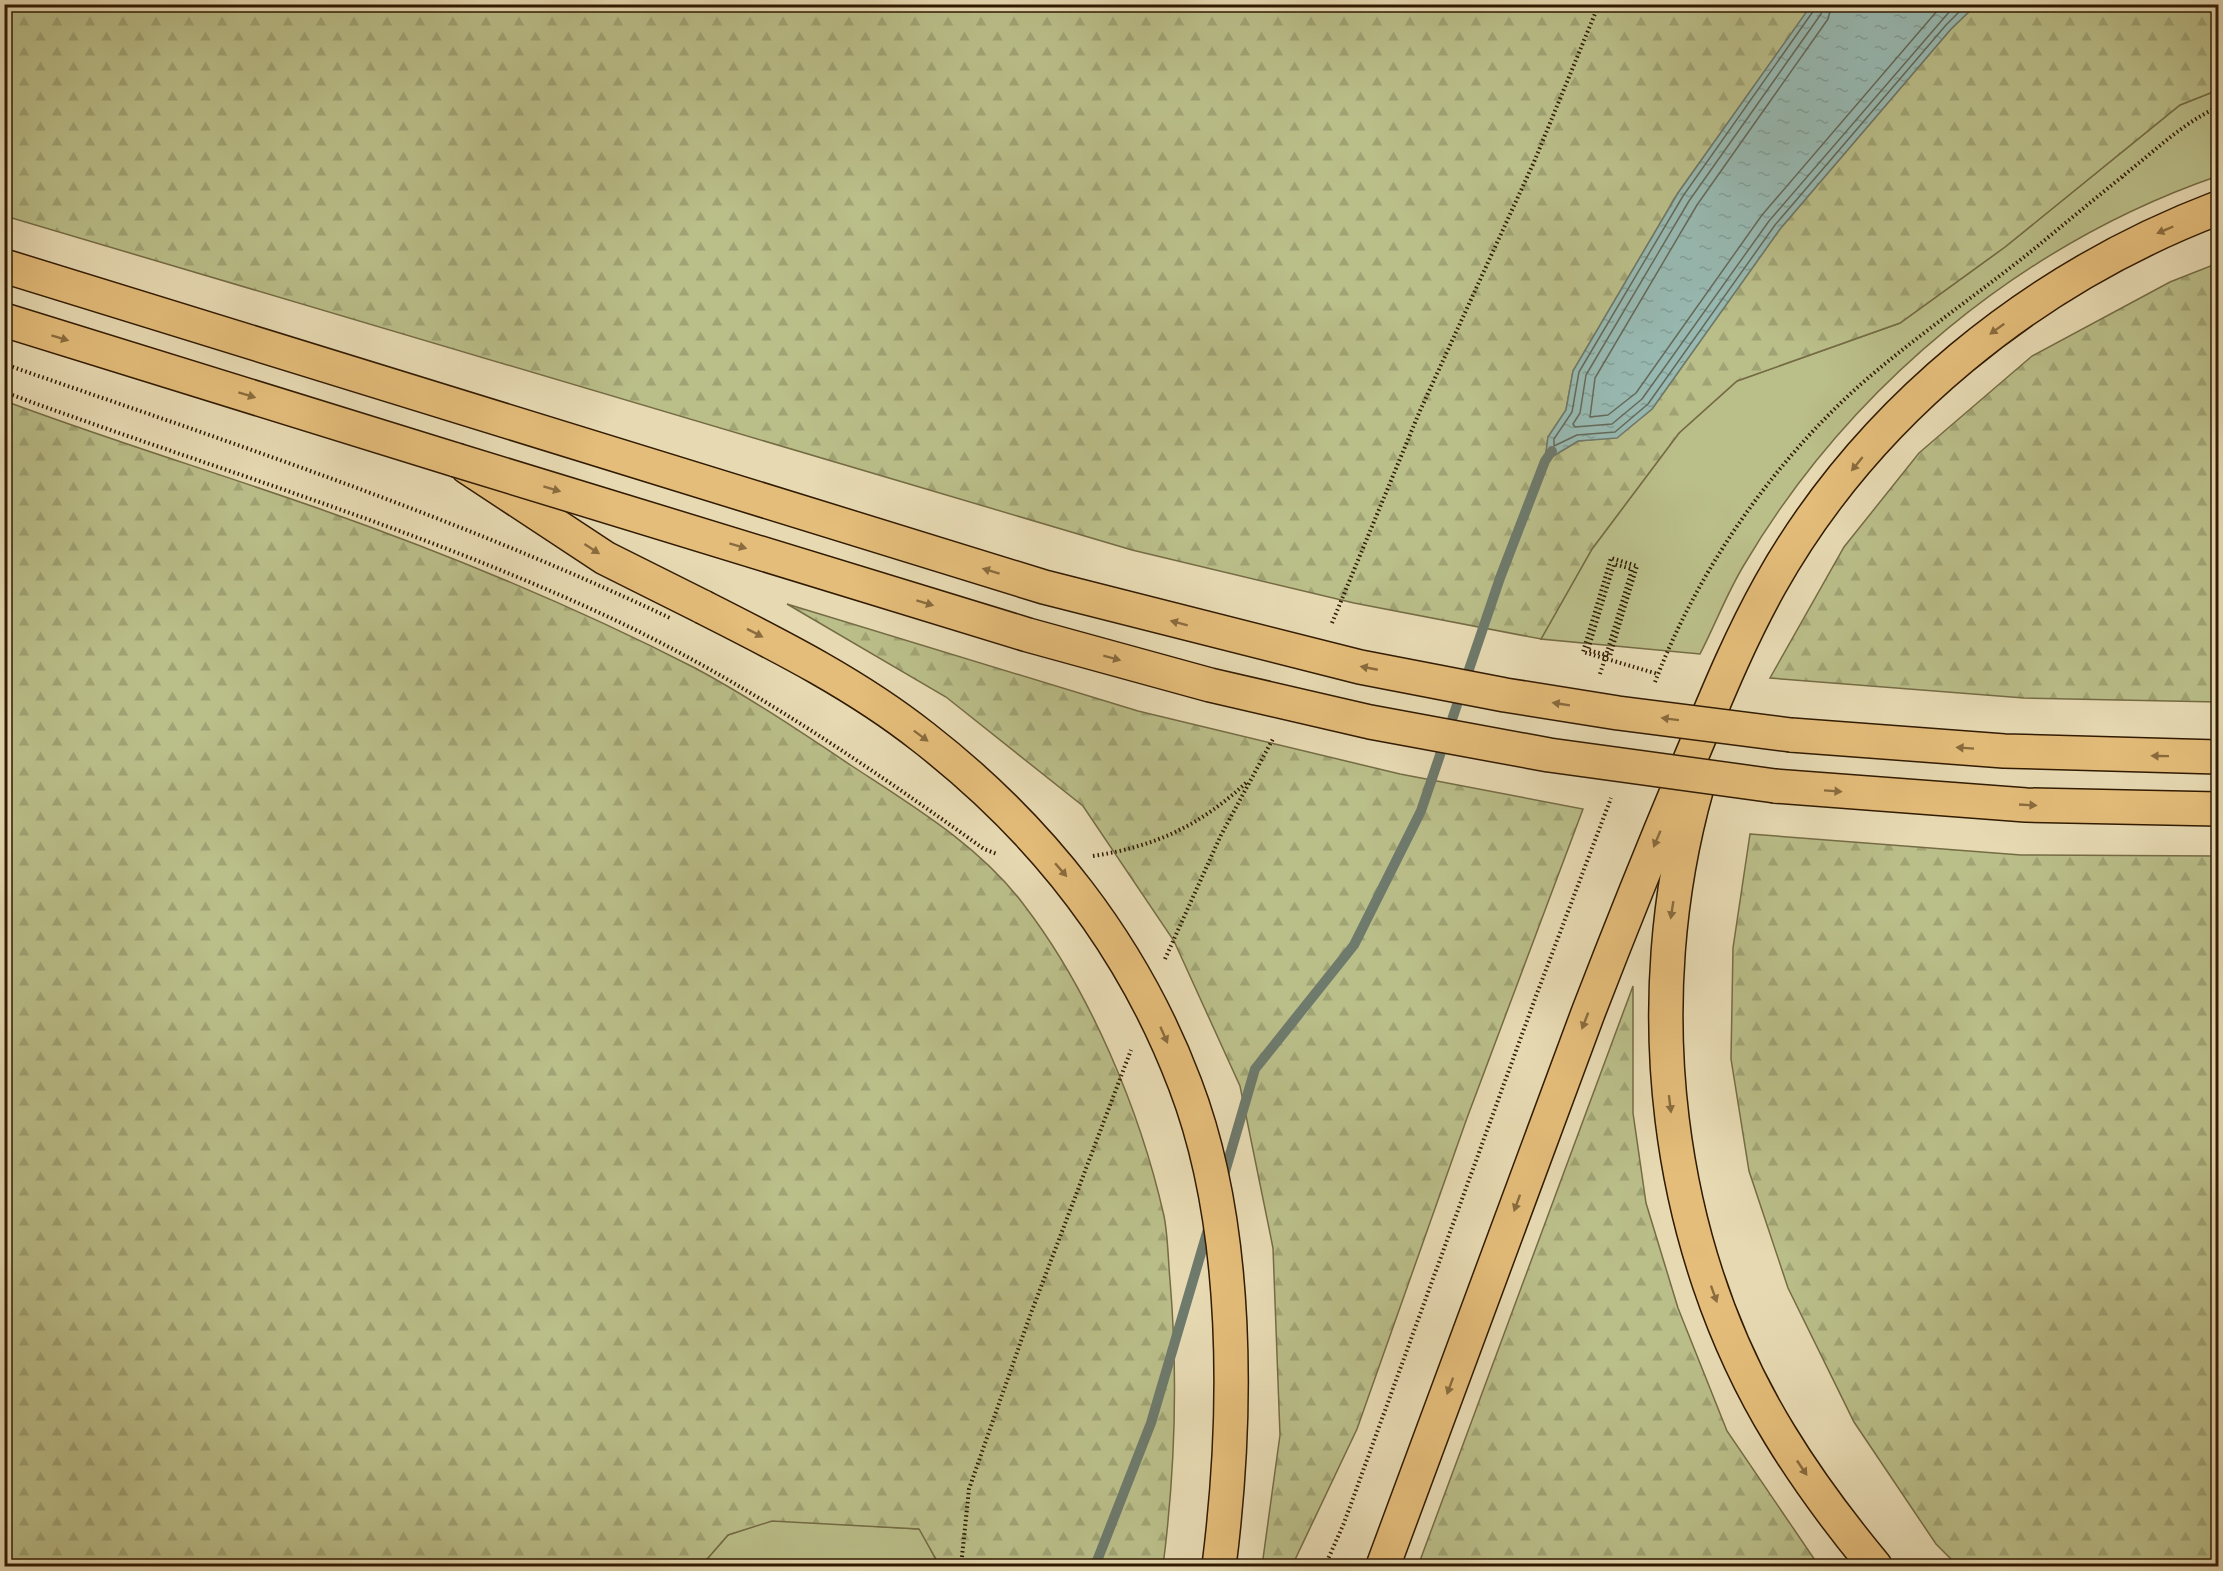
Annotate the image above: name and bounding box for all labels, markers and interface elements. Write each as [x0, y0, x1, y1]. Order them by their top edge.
one-way arrow [2155, 225, 2173, 235]
one-way arrow [1989, 322, 2004, 334]
one-way arrow [51, 333, 69, 343]
one-way arrow [238, 391, 256, 400]
one-way arrow [1851, 456, 1864, 471]
one-way arrow [543, 485, 561, 494]
one-way arrow [729, 542, 747, 551]
one-way arrow [584, 544, 601, 555]
one-way arrow [982, 566, 1000, 575]
one-way arrow [916, 599, 934, 608]
one-way arrow [1170, 617, 1188, 627]
one-way arrow [747, 628, 764, 638]
one-way arrow [1103, 654, 1121, 663]
one-way arrow [1359, 663, 1378, 672]
one-way arrow [1551, 699, 1570, 708]
one-way arrow [1661, 715, 1680, 724]
one-way arrow [913, 729, 928, 741]
one-way arrow [1956, 744, 1975, 753]
one-way arrow [2151, 751, 2170, 761]
one-way arrow [1824, 786, 1843, 795]
one-way arrow [2018, 801, 2037, 810]
one-way arrow [1652, 831, 1662, 849]
one-way arrow [1054, 862, 1067, 877]
one-way arrow [1667, 901, 1676, 920]
one-way arrow [1580, 1012, 1590, 1030]
one-way arrow [1159, 1026, 1169, 1044]
one-way arrow [1665, 1095, 1675, 1114]
one-way arrow [1511, 1194, 1521, 1212]
one-way arrow [1710, 1285, 1720, 1303]
one-way arrow [1444, 1377, 1454, 1395]
one-way arrow [1796, 1459, 1807, 1476]

